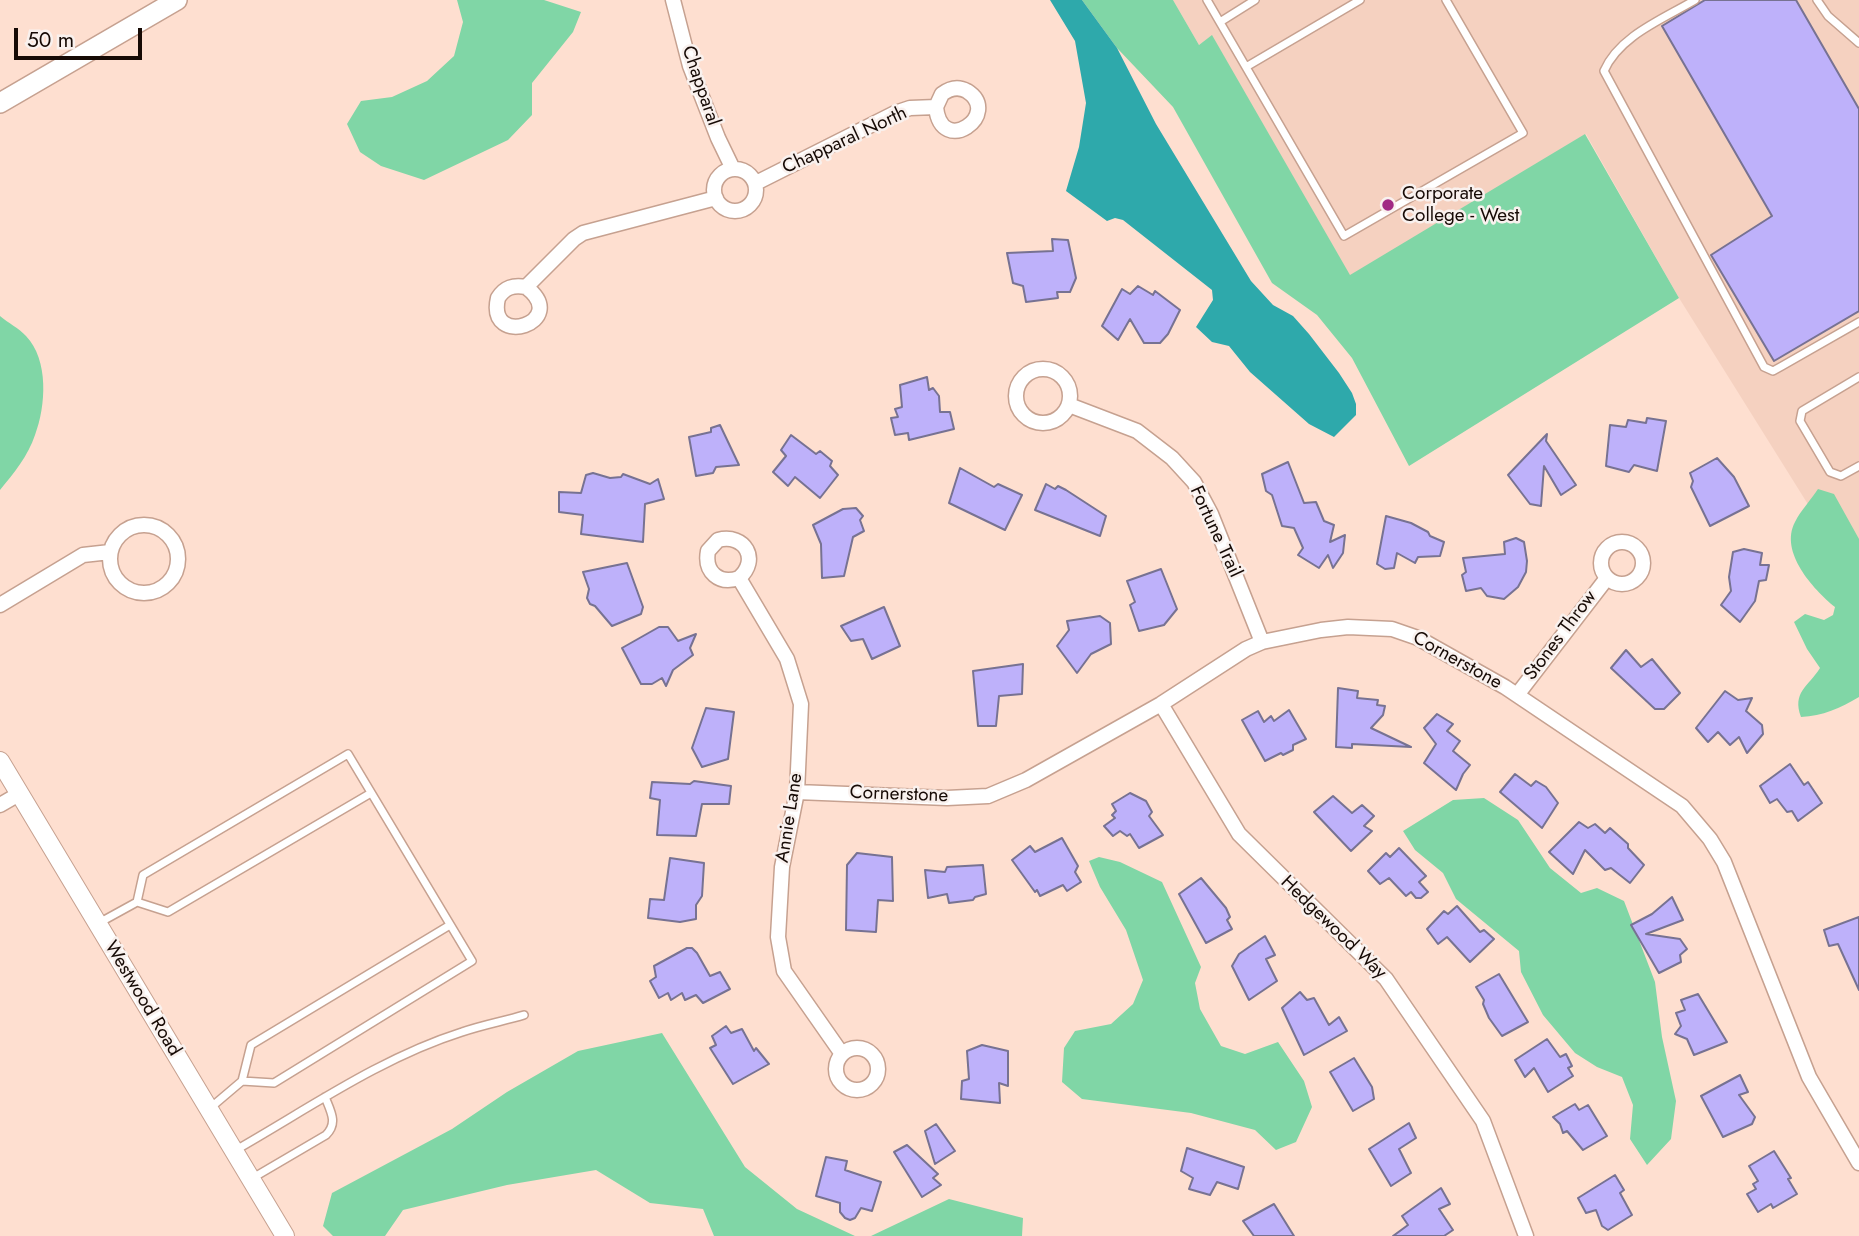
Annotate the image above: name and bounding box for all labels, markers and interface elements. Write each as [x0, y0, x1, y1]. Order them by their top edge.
scale bar [18, 14, 145, 58]
text: 50 m [27, 25, 74, 55]
street label: Chapparal [676, 43, 724, 129]
street label: Chapparal North [779, 102, 911, 180]
place label: Corporate College - West [1402, 183, 1519, 227]
marker: Corporate College - West [1380, 197, 1396, 213]
street label: Fortune Trail [1184, 483, 1246, 581]
street label: Stones Throw [1520, 587, 1602, 685]
street label: Cornerstone [1408, 627, 1506, 695]
street label: Annie Lane [772, 772, 808, 864]
street label: Cornerstone [849, 782, 949, 808]
street label: Hedgewood Way [1275, 872, 1391, 984]
street label: Westwood Road [99, 937, 185, 1061]

